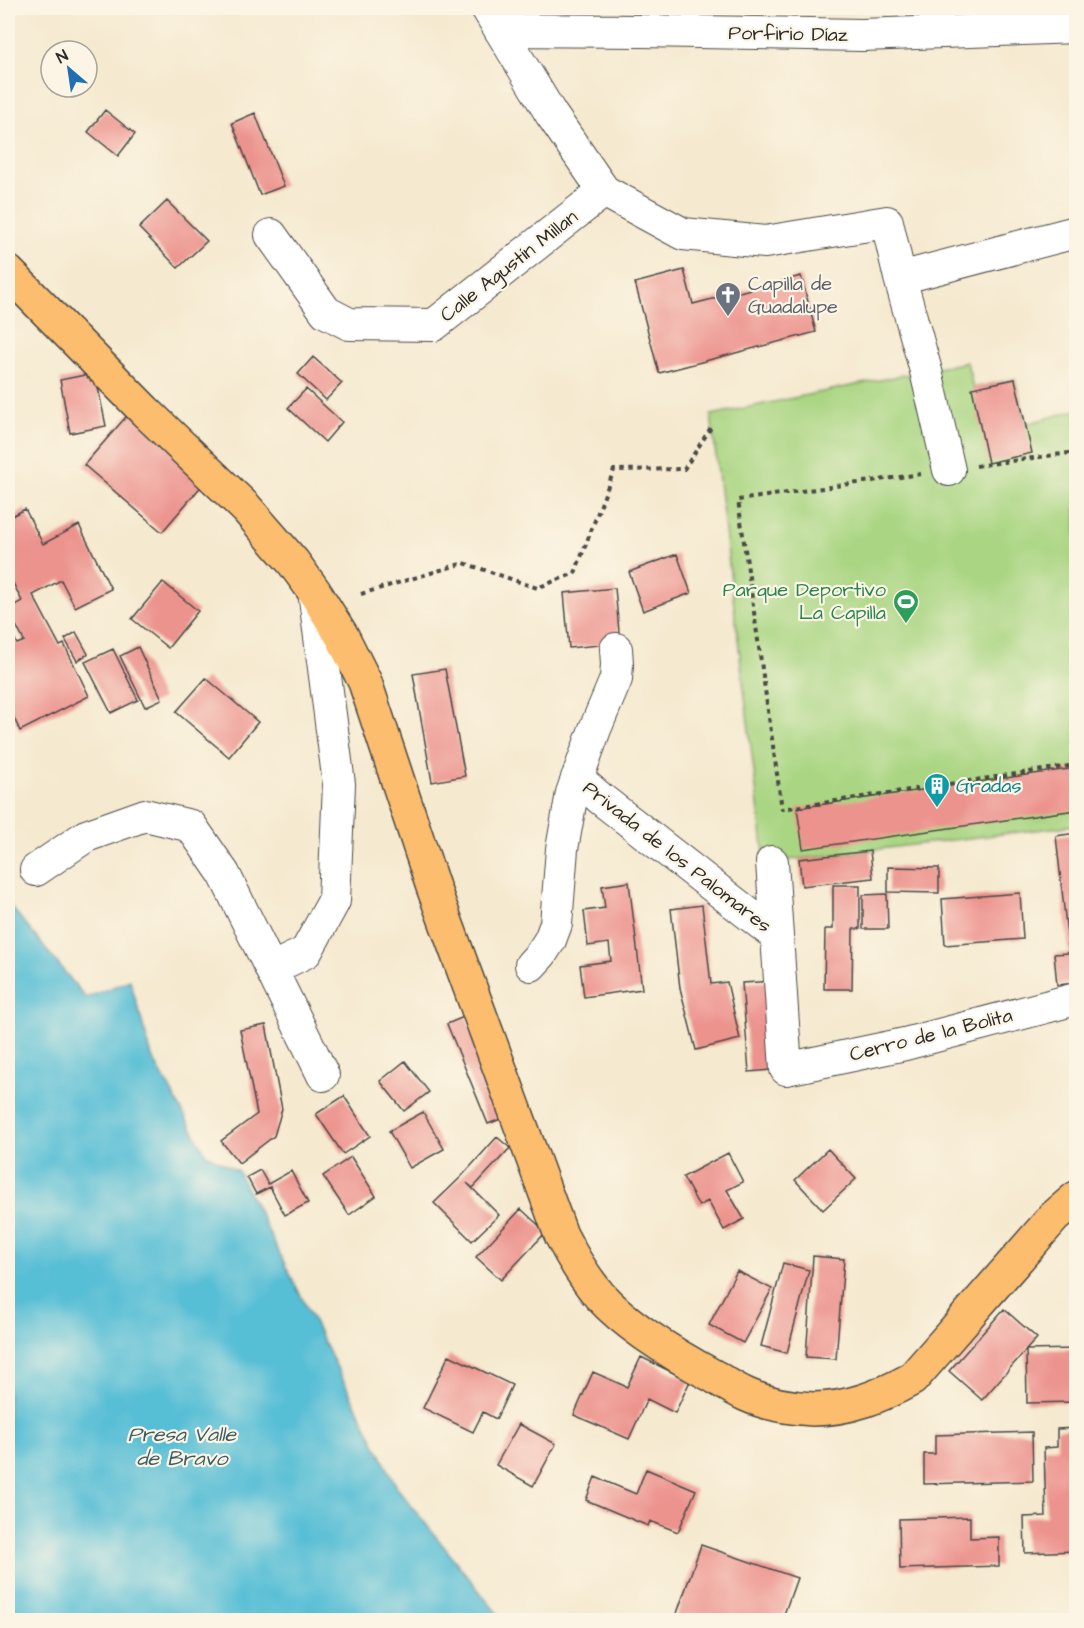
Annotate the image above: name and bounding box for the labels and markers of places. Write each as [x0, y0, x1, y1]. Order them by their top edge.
place label: Capilla de Guadalupe [748, 270, 838, 321]
church icon: Capilla de Guadalupe [713, 280, 743, 318]
place label: Parque Deportivo La Capilla [723, 576, 886, 627]
sports icon: Parque Deportivo La Capilla [891, 587, 921, 625]
building icon: Gradas [922, 771, 952, 809]
place label: Gradas [956, 772, 1022, 800]

